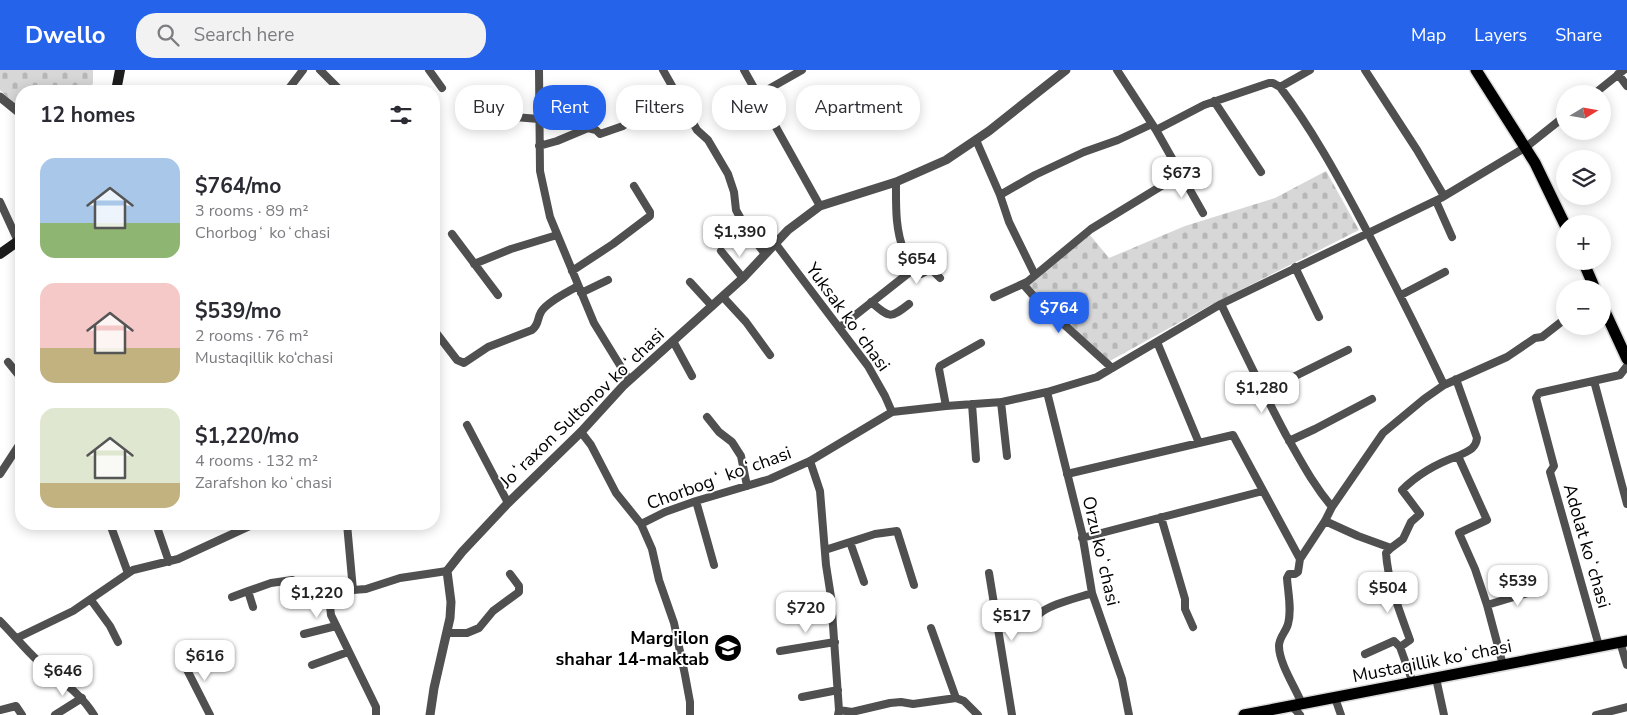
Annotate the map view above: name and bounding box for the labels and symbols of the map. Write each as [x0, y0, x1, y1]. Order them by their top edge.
north arrow [1556, 85, 1611, 140]
pin: $673 [1152, 156, 1212, 199]
pin: $1,390 [699, 216, 781, 258]
pin: $654 [887, 242, 947, 285]
street label: Yuksak koʻchasi [800, 257, 896, 376]
pin: $764 [1029, 292, 1089, 334]
street label: Joʻraxon Sultonov koʻchasi [494, 323, 670, 494]
pin: $1,280 [1221, 372, 1303, 414]
street label: Chorbogʻ koʻchasi [643, 441, 795, 515]
street label: Adolat koʻchasi [1558, 481, 1616, 611]
street label: Orzu koʻchasi [1077, 494, 1125, 608]
pin: $539 [1488, 564, 1548, 607]
pin: $504 [1358, 572, 1418, 614]
pin: $1,220 [276, 576, 358, 619]
pin: $720 [776, 592, 836, 634]
pin: $517 [982, 600, 1042, 642]
place label: Marg'ilon shahar 14-maktab [556, 626, 709, 671]
school or university icon: Marg'ilon shahar 14-maktab [713, 633, 743, 663]
street label: Mustaqillik koʻchasi [1350, 634, 1514, 688]
pin: $616 [175, 640, 235, 682]
pin: $646 [33, 654, 93, 697]

